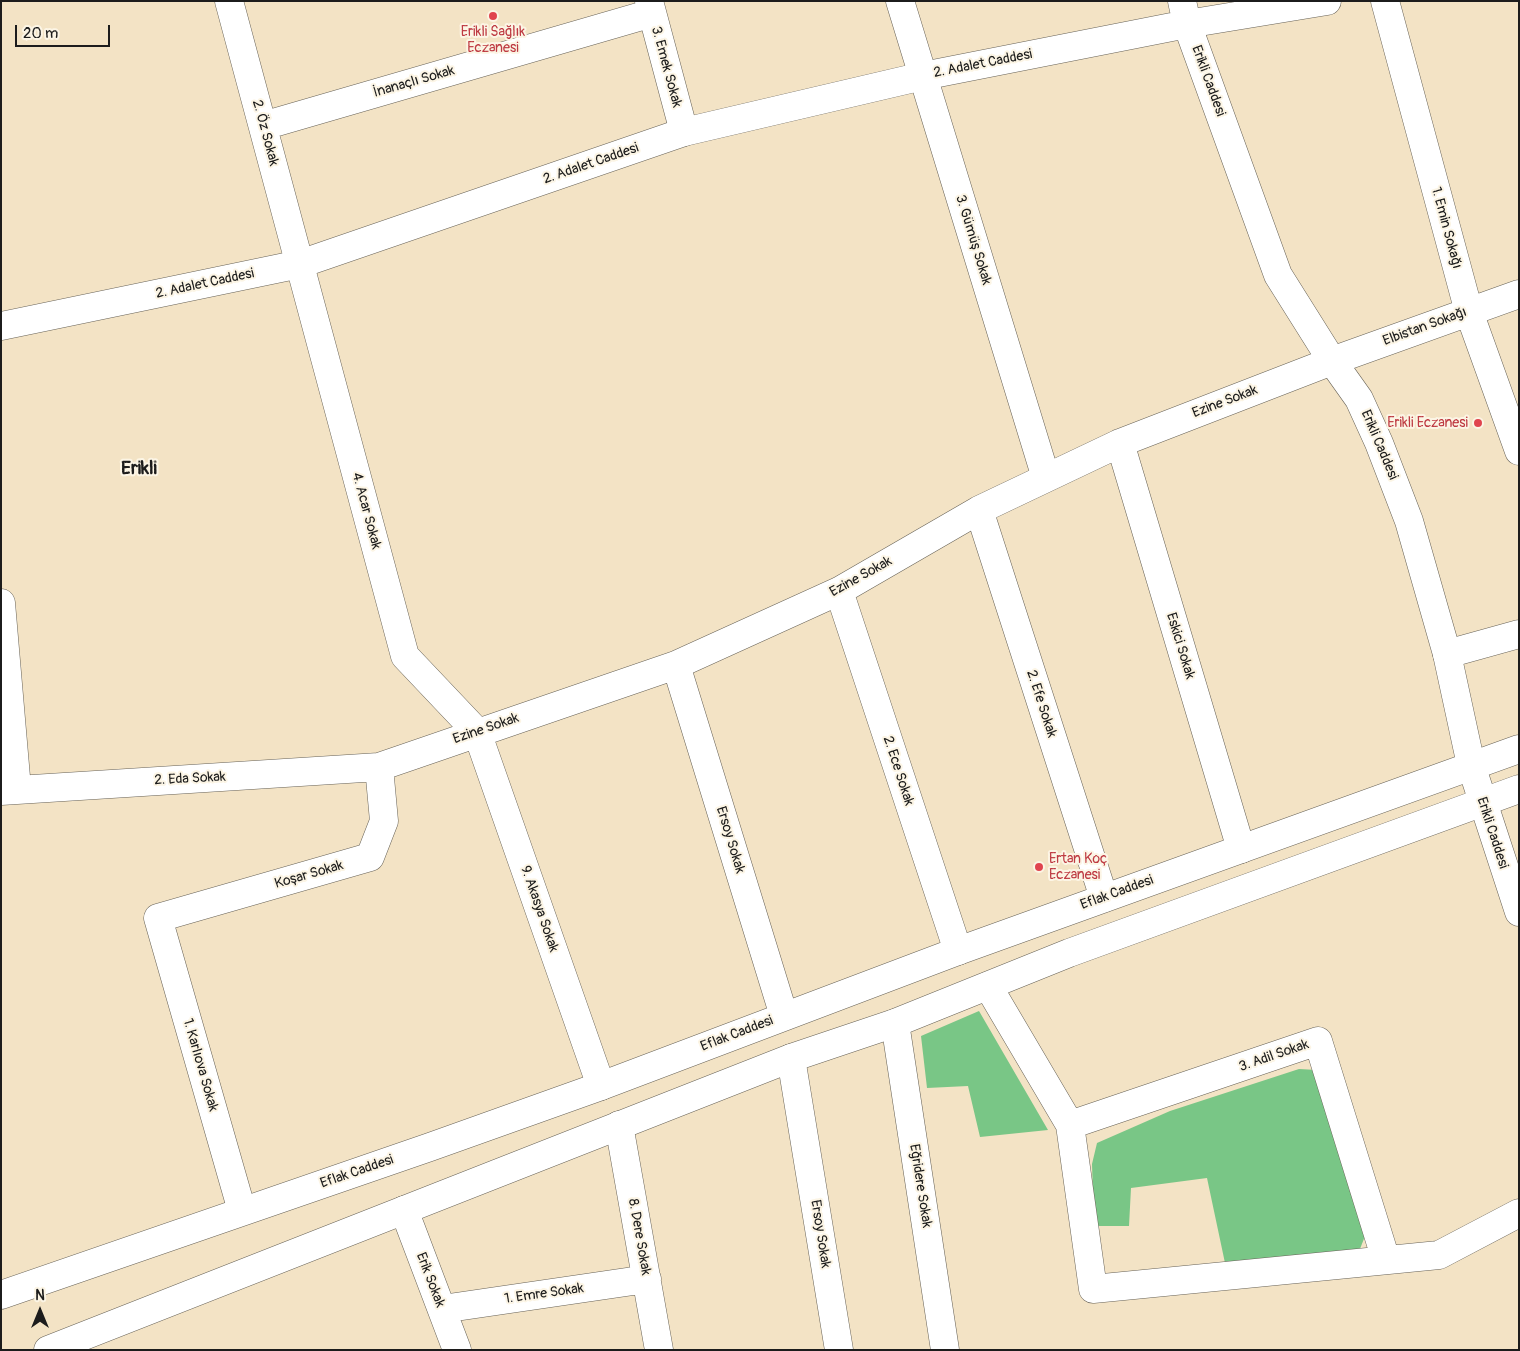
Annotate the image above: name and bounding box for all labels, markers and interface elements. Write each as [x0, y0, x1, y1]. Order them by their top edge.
marker: Erikli Sağlık Eczanesi [487, 10, 499, 22]
scale bar [18, 15, 112, 47]
text: 20 m [23, 24, 58, 43]
place label: Erikli Sağlık Eczanesi [461, 24, 525, 56]
street label: 3. Emek Sokak [647, 25, 685, 109]
street label: Erikli Caddesi [1187, 43, 1229, 119]
street label: 2. Adalet Caddesi [932, 46, 1034, 82]
street label: İnanaçlı Sokak [371, 62, 457, 102]
street label: 2. Öz Sokak [248, 98, 282, 168]
street label: 2. Adalet Caddesi [541, 140, 641, 188]
street label: 1. Emin Sokağı [1427, 185, 1465, 271]
street label: 3. Gümüş Sokak [951, 193, 995, 287]
street label: 2. Adalet Caddesi [154, 265, 256, 303]
street label: Elbistan Sokağı [1381, 304, 1469, 350]
street label: Ezine Sokak [1190, 382, 1260, 422]
street label: Erikli Caddesi [1357, 408, 1401, 482]
place label: Erikli Eczanesi [1387, 415, 1468, 431]
marker: Erikli Eczanesi [1472, 417, 1484, 429]
district label: Erikli [121, 458, 157, 480]
street label: 4. Acar Sokak [348, 471, 384, 551]
street label: Ezine Sokak [827, 553, 895, 601]
street label: Eskici Sokak [1162, 611, 1198, 681]
street label: 2. Efe Sokak [1022, 668, 1060, 740]
street label: Ezine Sokak [451, 710, 521, 748]
street label: 2. Ece Sokak [879, 734, 917, 808]
street label: 2. Eda Sokak [154, 769, 226, 789]
street label: Erikli Caddesi [1473, 795, 1511, 871]
street label: Ersoy Sokak [712, 805, 748, 875]
place label: Ertan Koç Eczanesi [1049, 851, 1107, 884]
street label: Koşar Sokak [273, 857, 345, 893]
marker: Ertan Koç Eczanesi [1033, 861, 1045, 873]
street label: 9. Akasya Sokak [516, 864, 562, 954]
street label: Eflak Caddesi [1078, 872, 1156, 914]
street label: Eflak Caddesi [698, 1012, 776, 1056]
street label: 1. Karlıova Sokak [179, 1017, 221, 1113]
street label: 3. Adil Sokak [1237, 1036, 1311, 1076]
street label: Eğridere Sokak [905, 1143, 935, 1229]
street label: Eflak Caddesi [318, 1152, 396, 1192]
street label: 8. Dere Sokak [624, 1197, 654, 1277]
street label: Ersoy Sokak [806, 1199, 834, 1269]
street label: Erik Sokak [412, 1250, 448, 1310]
street label: 1. Emre Sokak [503, 1280, 585, 1308]
north arrow [15, 1286, 65, 1336]
text: N [35, 1287, 45, 1304]

